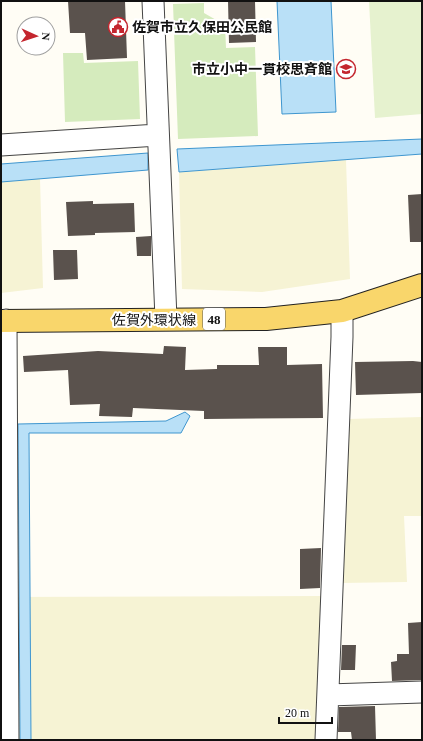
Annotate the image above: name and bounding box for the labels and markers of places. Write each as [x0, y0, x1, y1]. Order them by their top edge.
public building icon: 佐賀市立久保田公民館 [107, 16, 129, 38]
place label: 佐賀市立久保田公民館 [132, 20, 272, 35]
school or university icon: 市立小中一貫校思斉館 [335, 58, 357, 80]
place label: 市立小中一貫校思斉館 [192, 62, 332, 77]

